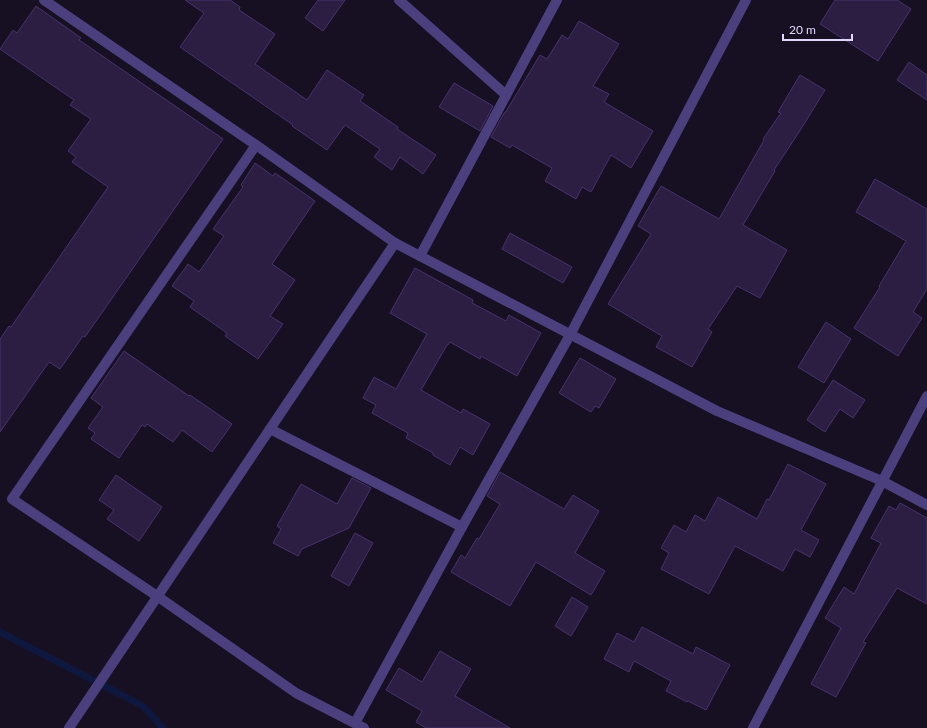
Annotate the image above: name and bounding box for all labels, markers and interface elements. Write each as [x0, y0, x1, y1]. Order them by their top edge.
scale bar [783, 16, 852, 42]
text: 20 m [789, 22, 816, 37]

